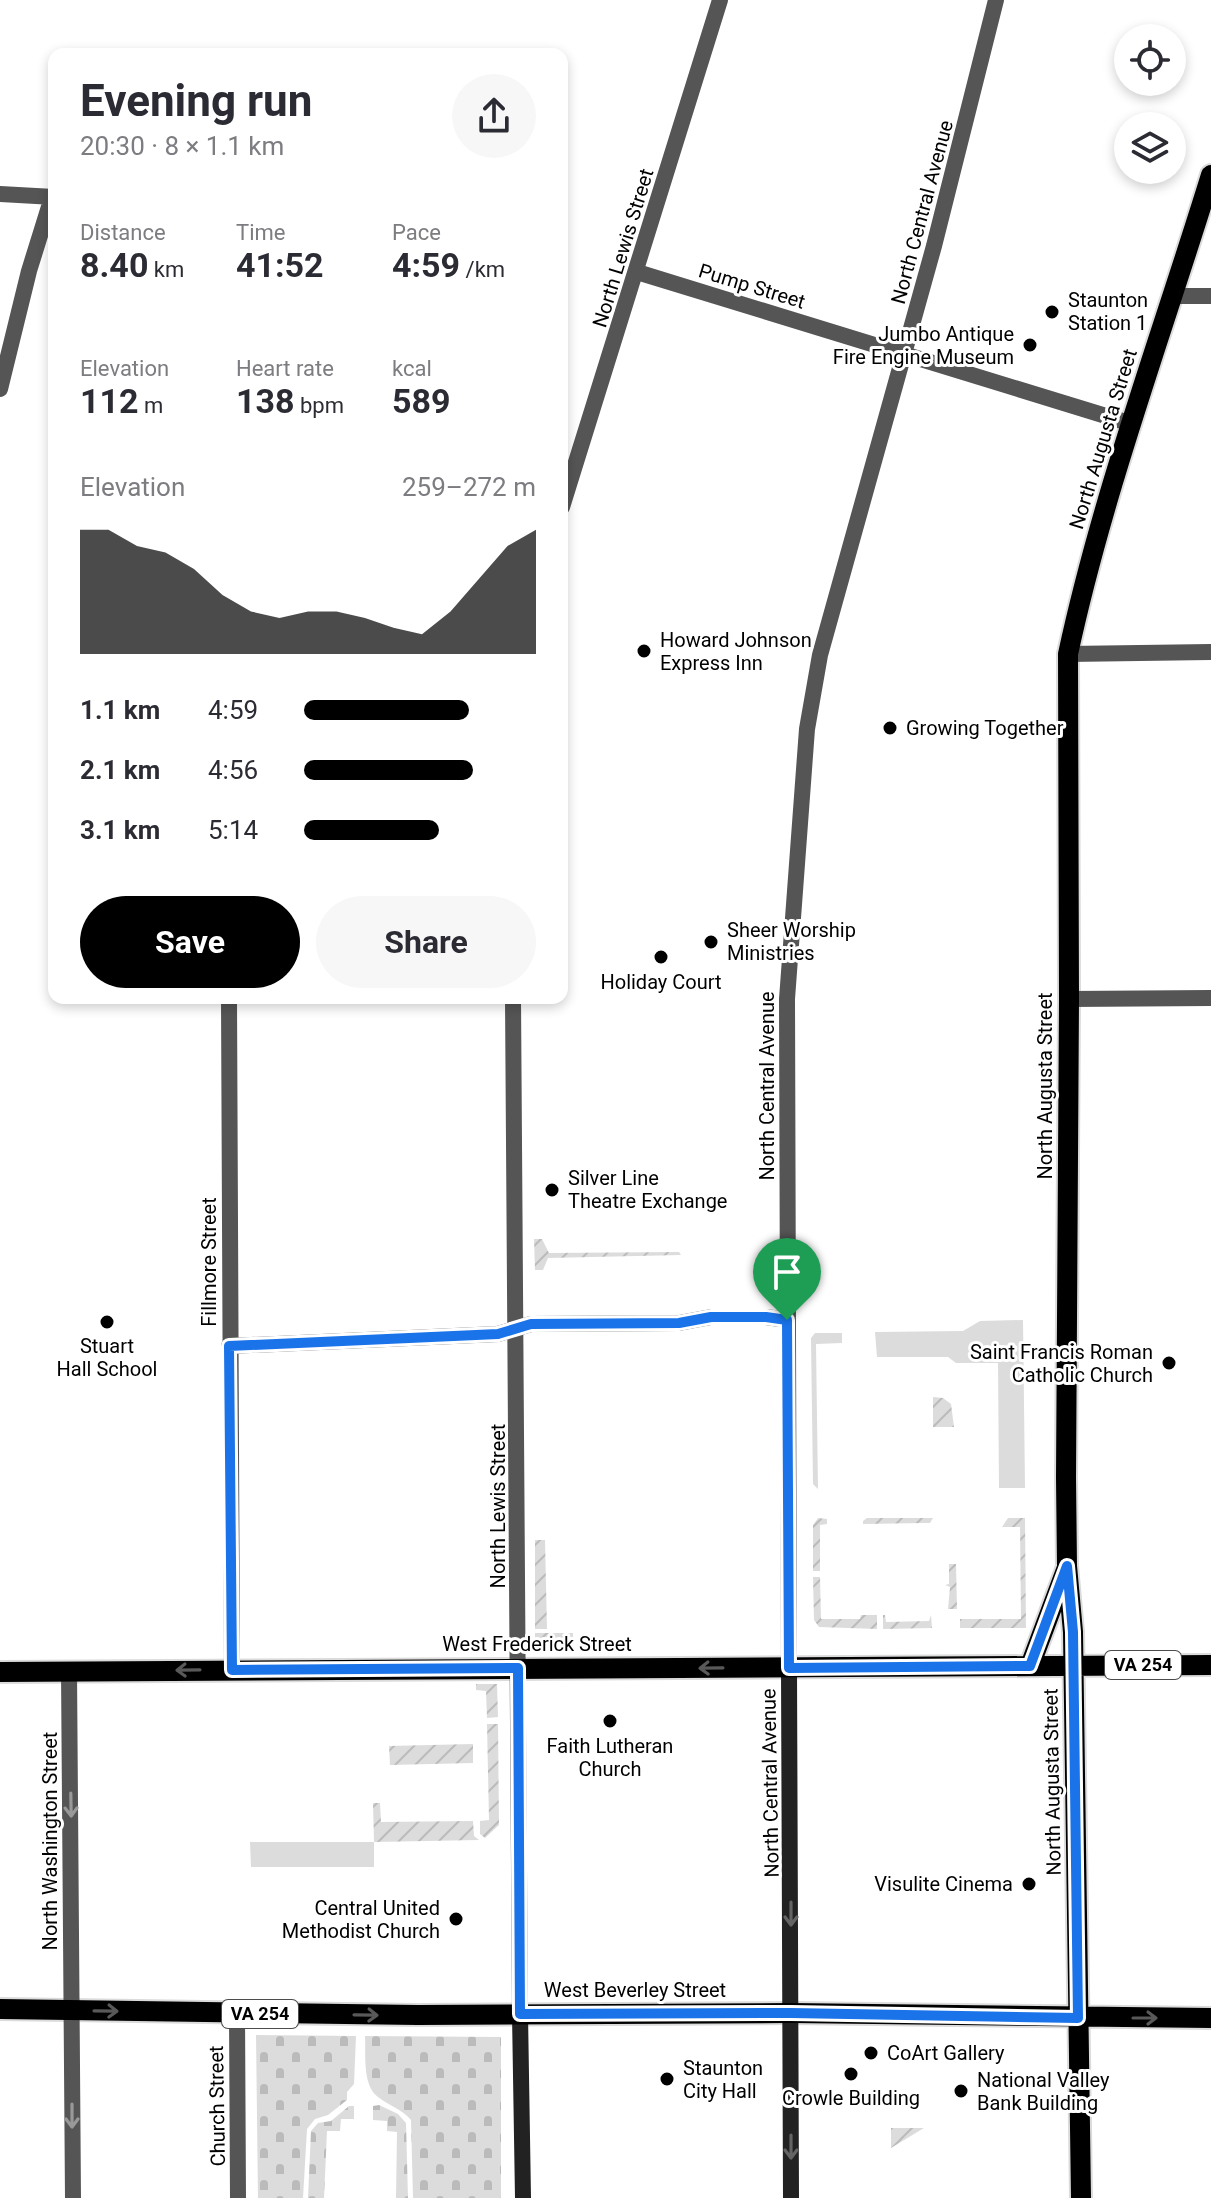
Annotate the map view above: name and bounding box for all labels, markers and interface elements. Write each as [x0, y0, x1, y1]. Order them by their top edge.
map controls [1114, 24, 1186, 184]
button: locate [1114, 24, 1186, 96]
button: share [452, 74, 536, 158]
text: Evening run [80, 75, 312, 127]
button: layers [1114, 112, 1186, 184]
street label: North Central Avenue [886, 118, 958, 306]
text: 20:30 · 8 × 1.1 km [80, 131, 284, 161]
street label: North Lewis Street [587, 166, 659, 330]
text: Distance [80, 220, 166, 245]
text: Time [236, 220, 285, 245]
text: Pace [392, 220, 441, 245]
text: 8.40 [80, 245, 148, 285]
text: 41:52 [236, 245, 324, 285]
text: 4:59 [392, 245, 460, 285]
text: km [148, 257, 184, 282]
text: /km [460, 257, 505, 282]
street label: Pump Street [696, 258, 808, 314]
place label: Staunton Station 1 [1068, 288, 1148, 335]
marker: Staunton Station 1 [1043, 303, 1061, 321]
place label: Jumbo Antique Fire Engine Museum [833, 322, 1014, 369]
marker: Jumbo Antique Fire Engine Museum [1021, 336, 1039, 354]
street label: North Augusta Street [1064, 346, 1142, 532]
text: Elevation [80, 356, 169, 381]
text: Heart rate [236, 356, 334, 381]
text: kcal [392, 356, 432, 381]
text: 112 [80, 381, 139, 421]
text: 138 [236, 381, 295, 421]
text: 589 [392, 381, 451, 421]
text: m [139, 393, 163, 418]
text: bpm [295, 393, 344, 418]
text: Elevation [80, 472, 185, 502]
text: 259–272 m [402, 472, 536, 502]
place label: Howard Johnson Express Inn [660, 628, 812, 675]
marker: Howard Johnson Express Inn [635, 642, 653, 660]
text: 1.1 km [80, 695, 160, 725]
text: 4:59 [208, 695, 258, 725]
place label: Growing Together [906, 716, 1064, 740]
marker: Growing Together [881, 719, 899, 737]
text: 2.1 km [80, 755, 160, 785]
text: 4:56 [208, 755, 258, 785]
text: 3.1 km [80, 815, 160, 845]
text: 5:14 [208, 815, 258, 845]
button: Save [80, 896, 300, 988]
button: Share [316, 896, 536, 988]
place label: Sheer Worship Ministries [727, 918, 856, 965]
marker: Sheer Worship Ministries [702, 933, 720, 951]
marker: Holiday Court [652, 948, 670, 966]
place label: Holiday Court [600, 970, 722, 994]
street label: North Central Avenue [755, 991, 779, 1181]
street label: North Augusta Street [1033, 992, 1057, 1180]
place label: Silver Line Theatre Exchange [568, 1166, 727, 1213]
marker: Silver Line Theatre Exchange [543, 1181, 561, 1199]
street label: Fillmore Street [197, 1197, 221, 1327]
pin [753, 1238, 821, 1320]
icon: arrive [765, 1250, 809, 1294]
marker: Stuart Hall School [98, 1313, 116, 1331]
place label: Stuart Hall School [57, 1334, 157, 1381]
place label: Saint Francis Roman Catholic Church [970, 1340, 1153, 1387]
marker: Saint Francis Roman Catholic Church [1160, 1354, 1178, 1372]
street label: North Lewis Street [486, 1424, 510, 1588]
street label: West Frederick Street [442, 1632, 632, 1656]
road number: VA 254 [1105, 1651, 1181, 1679]
one-way arrow [698, 1660, 725, 1676]
one-way arrow [175, 1662, 202, 1678]
street label: North Central Avenue [756, 1688, 784, 1878]
street label: North Augusta Street [1038, 1688, 1066, 1876]
marker: Faith Lutheran Church [601, 1712, 619, 1730]
street label: North Washington Street [38, 1732, 62, 1950]
place label: Faith Lutheran Church [547, 1734, 673, 1781]
one-way arrow [63, 1791, 78, 1818]
place label: Visulite Cinema [874, 1872, 1013, 1896]
marker: Visulite Cinema [1020, 1875, 1038, 1893]
place label: Central United Methodist Church [282, 1896, 440, 1943]
one-way arrow [783, 1900, 799, 1927]
marker: Central United Methodist Church [447, 1910, 465, 1928]
street label: West Beverley Street [544, 1978, 726, 2002]
road number: VA 254 [222, 2000, 298, 2028]
one-way arrow [92, 2003, 119, 2018]
one-way arrow [352, 2007, 379, 2023]
one-way arrow [1131, 2010, 1158, 2026]
place label: CoArt Gallery [887, 2041, 1005, 2065]
marker: CoArt Gallery [862, 2044, 880, 2062]
street label: Church Street [204, 2045, 230, 2167]
place label: Staunton City Hall [683, 2056, 763, 2103]
marker: Crowle Building [842, 2065, 860, 2083]
place label: National Valley Bank Building [977, 2068, 1110, 2115]
marker: Staunton City Hall [658, 2070, 676, 2088]
marker: National Valley Bank Building [952, 2082, 970, 2100]
place label: Crowle Building [782, 2086, 920, 2110]
one-way arrow [64, 2102, 80, 2129]
one-way arrow [783, 2133, 799, 2160]

